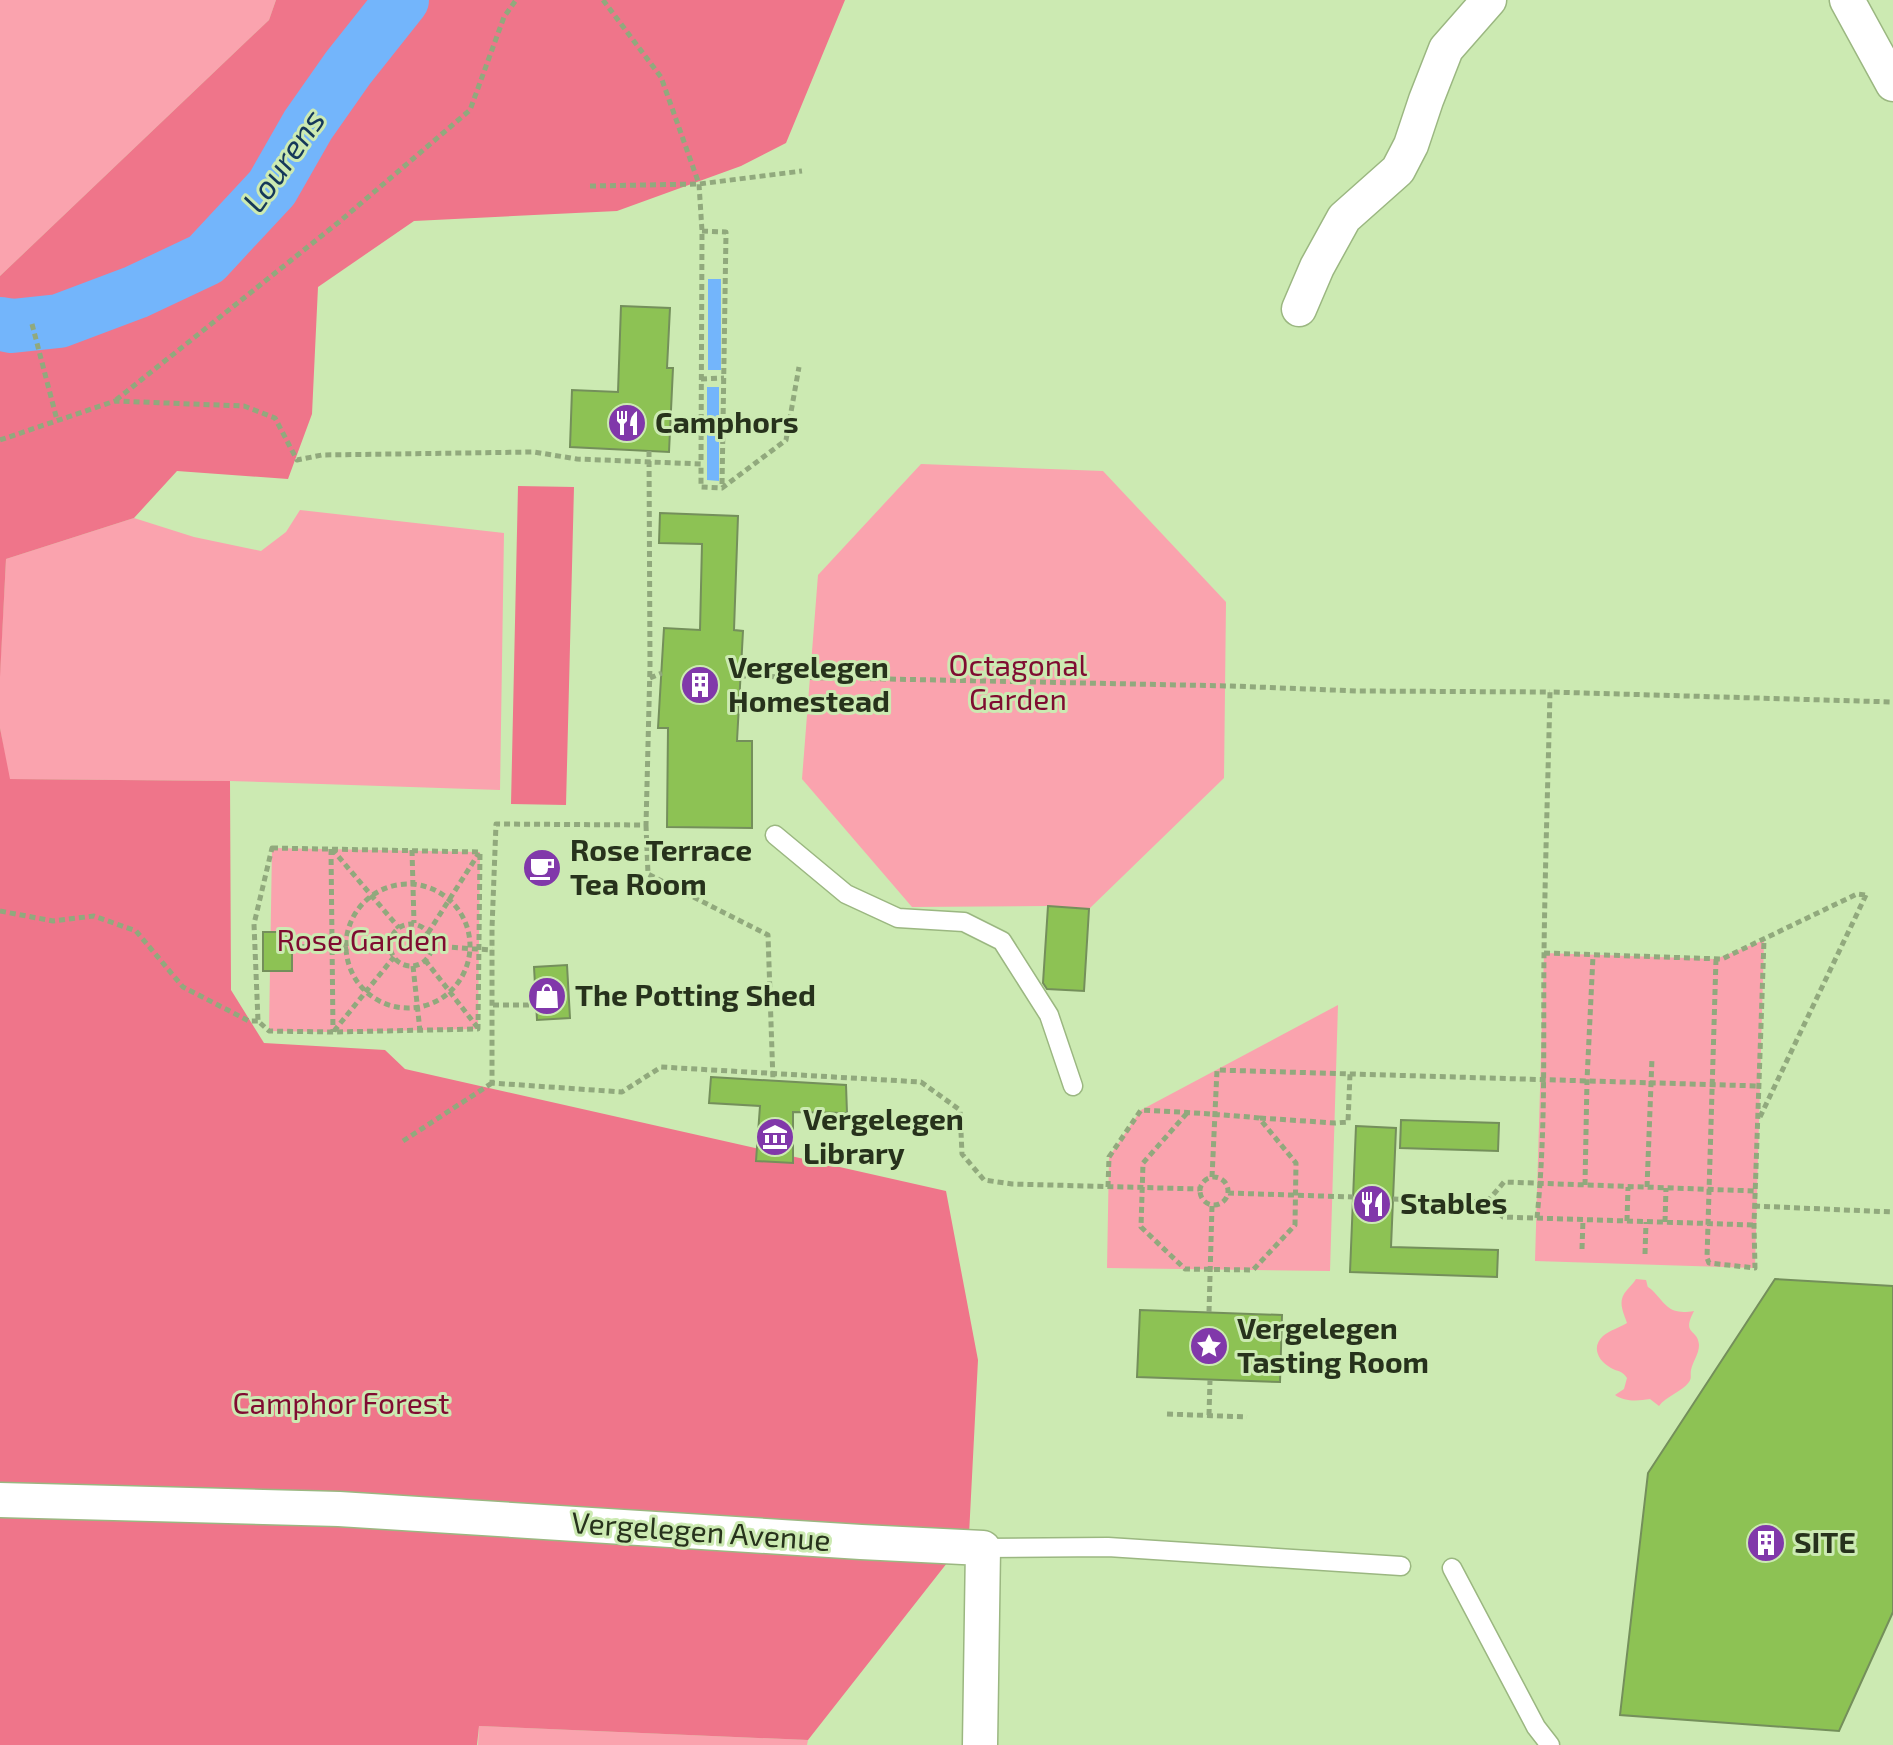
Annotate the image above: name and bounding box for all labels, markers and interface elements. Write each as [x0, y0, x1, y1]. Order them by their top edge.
water label: Lourens [233, 101, 331, 218]
restaurant icon: Camphors [606, 402, 648, 444]
place label: Camphors [655, 403, 799, 439]
park label: Octagonal Garden [948, 646, 1088, 716]
place label: Vergelegen Homestead [728, 648, 890, 718]
building icon: Vergelegen Homestead [679, 664, 721, 706]
place label: Rose Terrace Tea Room [570, 831, 752, 901]
cafe icon: Rose Terrace Tea Room [521, 847, 563, 889]
park label: Rose Garden [276, 921, 448, 957]
shop icon: The Potting Shed [526, 975, 568, 1017]
place label: The Potting Shed [575, 976, 816, 1012]
place label: Vergelegen Library [803, 1100, 964, 1171]
museum icon: Vergelegen Library [754, 1116, 796, 1158]
restaurant icon: Stables [1351, 1183, 1393, 1225]
place label: Stables [1400, 1184, 1507, 1220]
place label: Vergelegen Tasting Room [1237, 1309, 1429, 1379]
place icon: Vergelegen Tasting Room [1188, 1325, 1230, 1367]
park label: Camphor Forest [233, 1384, 449, 1420]
street label: Vergelegen Avenue [570, 1503, 832, 1557]
building icon: SITE [1745, 1522, 1787, 1564]
place label: SITE [1794, 1523, 1856, 1559]

